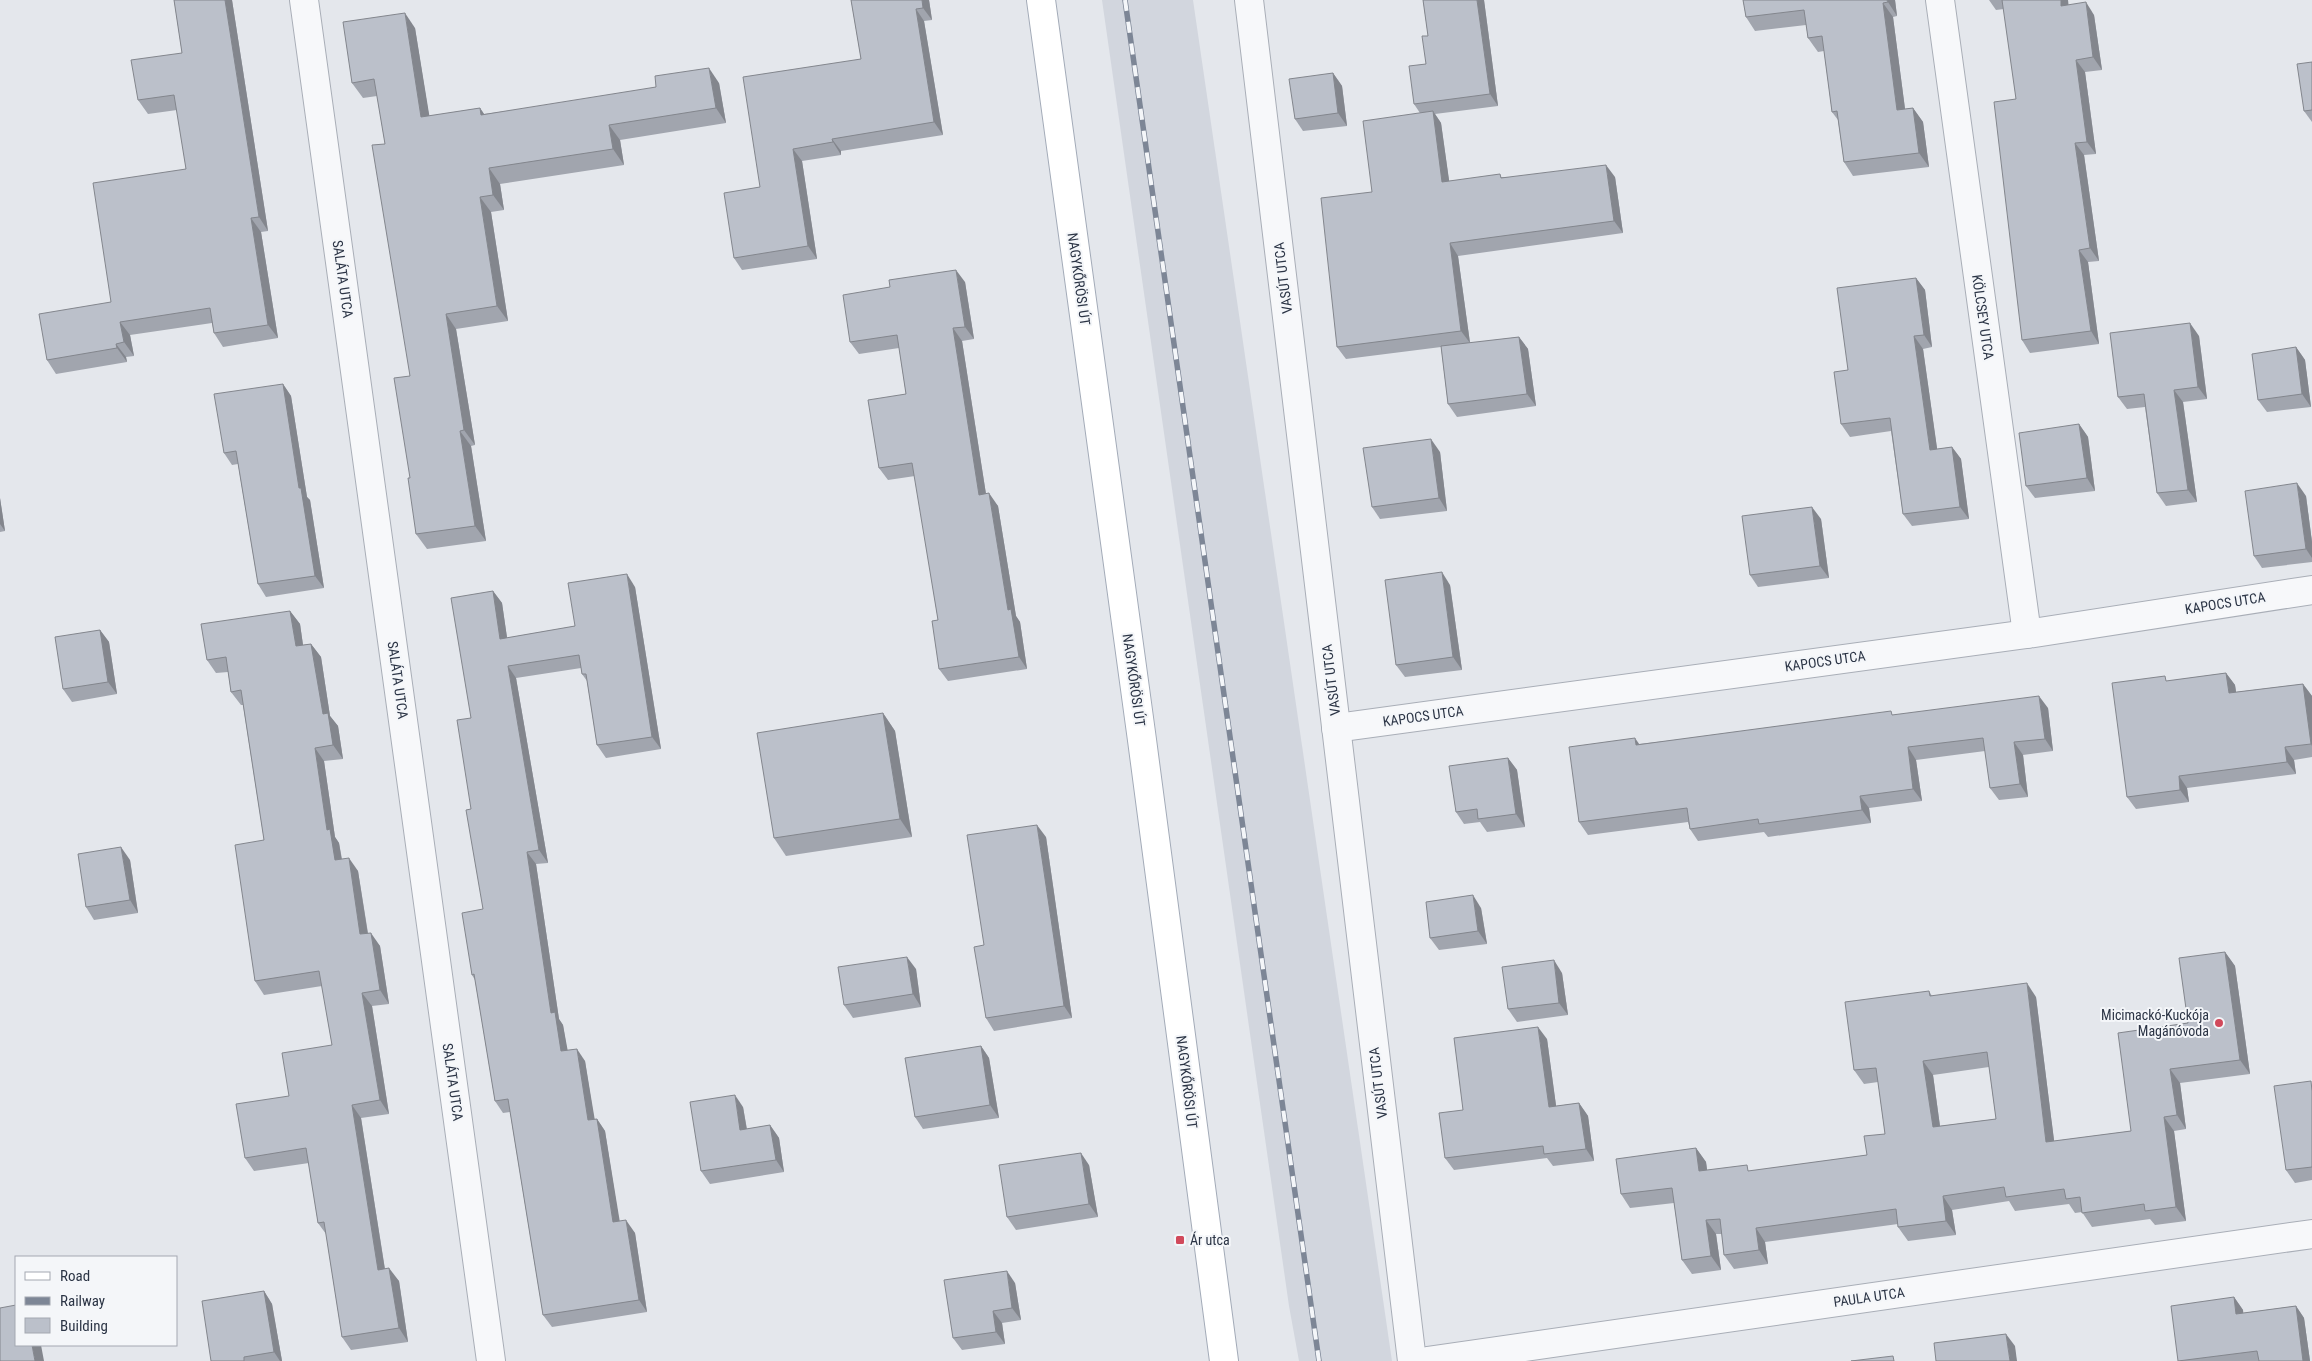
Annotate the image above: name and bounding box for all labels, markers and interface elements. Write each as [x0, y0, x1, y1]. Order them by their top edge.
street label: NAGYKŐRÖSI ÚT [1065, 232, 1094, 326]
street label: SALÁTA UTCA [330, 239, 357, 319]
street label: VASÚT UTCA [1270, 241, 1295, 315]
street label: KÖLCSEY UTCA [1969, 273, 1997, 361]
street label: KAPOCS UTCA [2184, 589, 2266, 617]
street label: NAGYKŐRÖSI ÚT [1120, 633, 1149, 727]
street label: SALÁTA UTCA [385, 640, 412, 720]
street label: VASÚT UTCA [1318, 643, 1343, 717]
street label: KAPOCS UTCA [1784, 647, 1866, 675]
street label: KAPOCS UTCA [1382, 702, 1464, 730]
place label: Micimackó-Kuckója Magánóvoda [2101, 1007, 2209, 1039]
marker: Micimackó-Kuckója Magánóvoda [2213, 1017, 2225, 1029]
street label: NAGYKŐRÖSI ÚT [1173, 1035, 1202, 1129]
street label: SALÁTA UTCA [440, 1042, 467, 1122]
street label: VASÚT UTCA [1365, 1046, 1390, 1120]
place label: Ár utca [1190, 1231, 1230, 1248]
marker: Ár utca [1174, 1234, 1186, 1246]
legend [15, 1256, 178, 1346]
text: Road [60, 1267, 90, 1285]
street label: PAULA UTCA [1832, 1284, 1906, 1310]
text: Railway [60, 1292, 105, 1310]
text: Building [60, 1317, 108, 1335]

